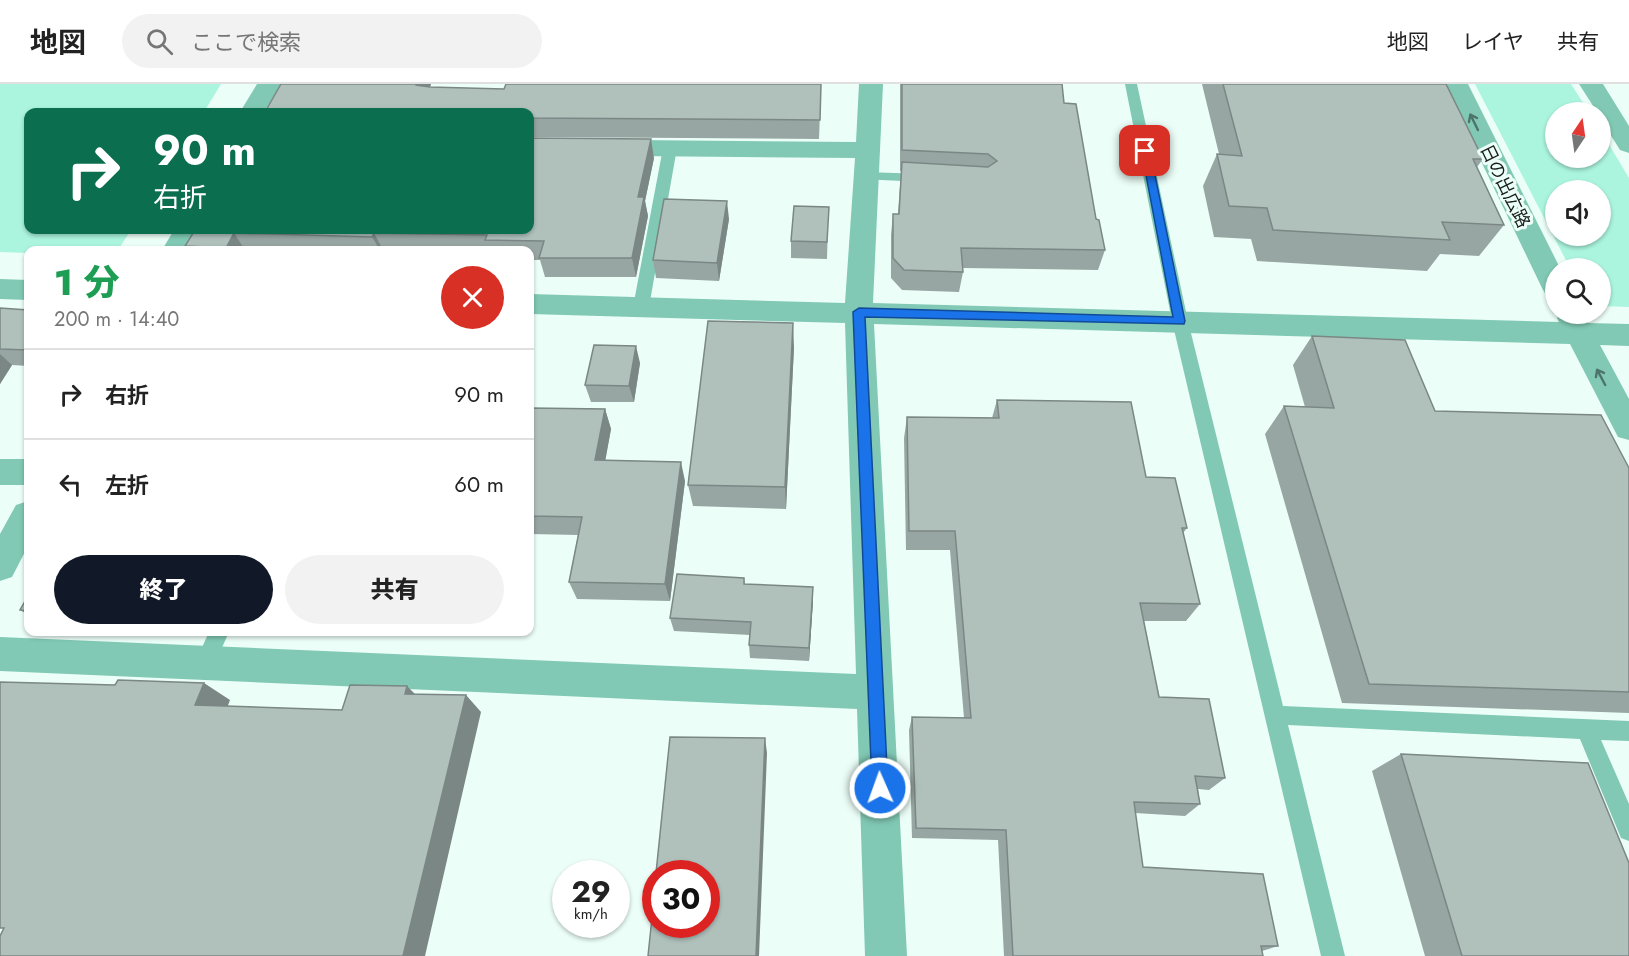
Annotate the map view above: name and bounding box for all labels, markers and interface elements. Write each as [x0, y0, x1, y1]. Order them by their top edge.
search box [122, 14, 542, 68]
text: 地図 [30, 22, 86, 63]
icon: search [143, 25, 176, 58]
text: ここで検索 [191, 26, 301, 58]
text: 地図 [1387, 27, 1429, 57]
text: レイヤ [1462, 27, 1524, 57]
text: 共有 [1557, 27, 1599, 57]
north arrow [1545, 102, 1611, 168]
map controls [1545, 102, 1611, 324]
one-way arrow [1468, 114, 1480, 132]
text: 90 m [153, 120, 256, 181]
pin [1119, 125, 1170, 176]
icon: right [54, 132, 132, 210]
icon: arrive [1128, 134, 1161, 167]
street label: 日の出広路 [1474, 140, 1536, 232]
text: 右折 [153, 178, 207, 217]
button: sound [1545, 180, 1611, 246]
text: 1 分 [54, 256, 120, 308]
button: search [1545, 258, 1611, 324]
button: close [441, 266, 504, 329]
text: 200 m · 14:40 [54, 305, 179, 334]
one-way arrow [1595, 368, 1606, 386]
icon: right [54, 378, 87, 411]
text: 90 m [454, 378, 504, 410]
text: 右折 [105, 379, 149, 411]
icon: left [54, 468, 87, 501]
text: 60 m [454, 468, 504, 500]
text: 左折 [105, 469, 149, 501]
button: 終了 [54, 555, 273, 624]
button: 共有 [285, 555, 504, 624]
position arrow [848, 756, 912, 820]
speed limit sign: 30 [642, 860, 720, 938]
text: 29 [571, 870, 611, 913]
text: km/h [574, 903, 608, 925]

